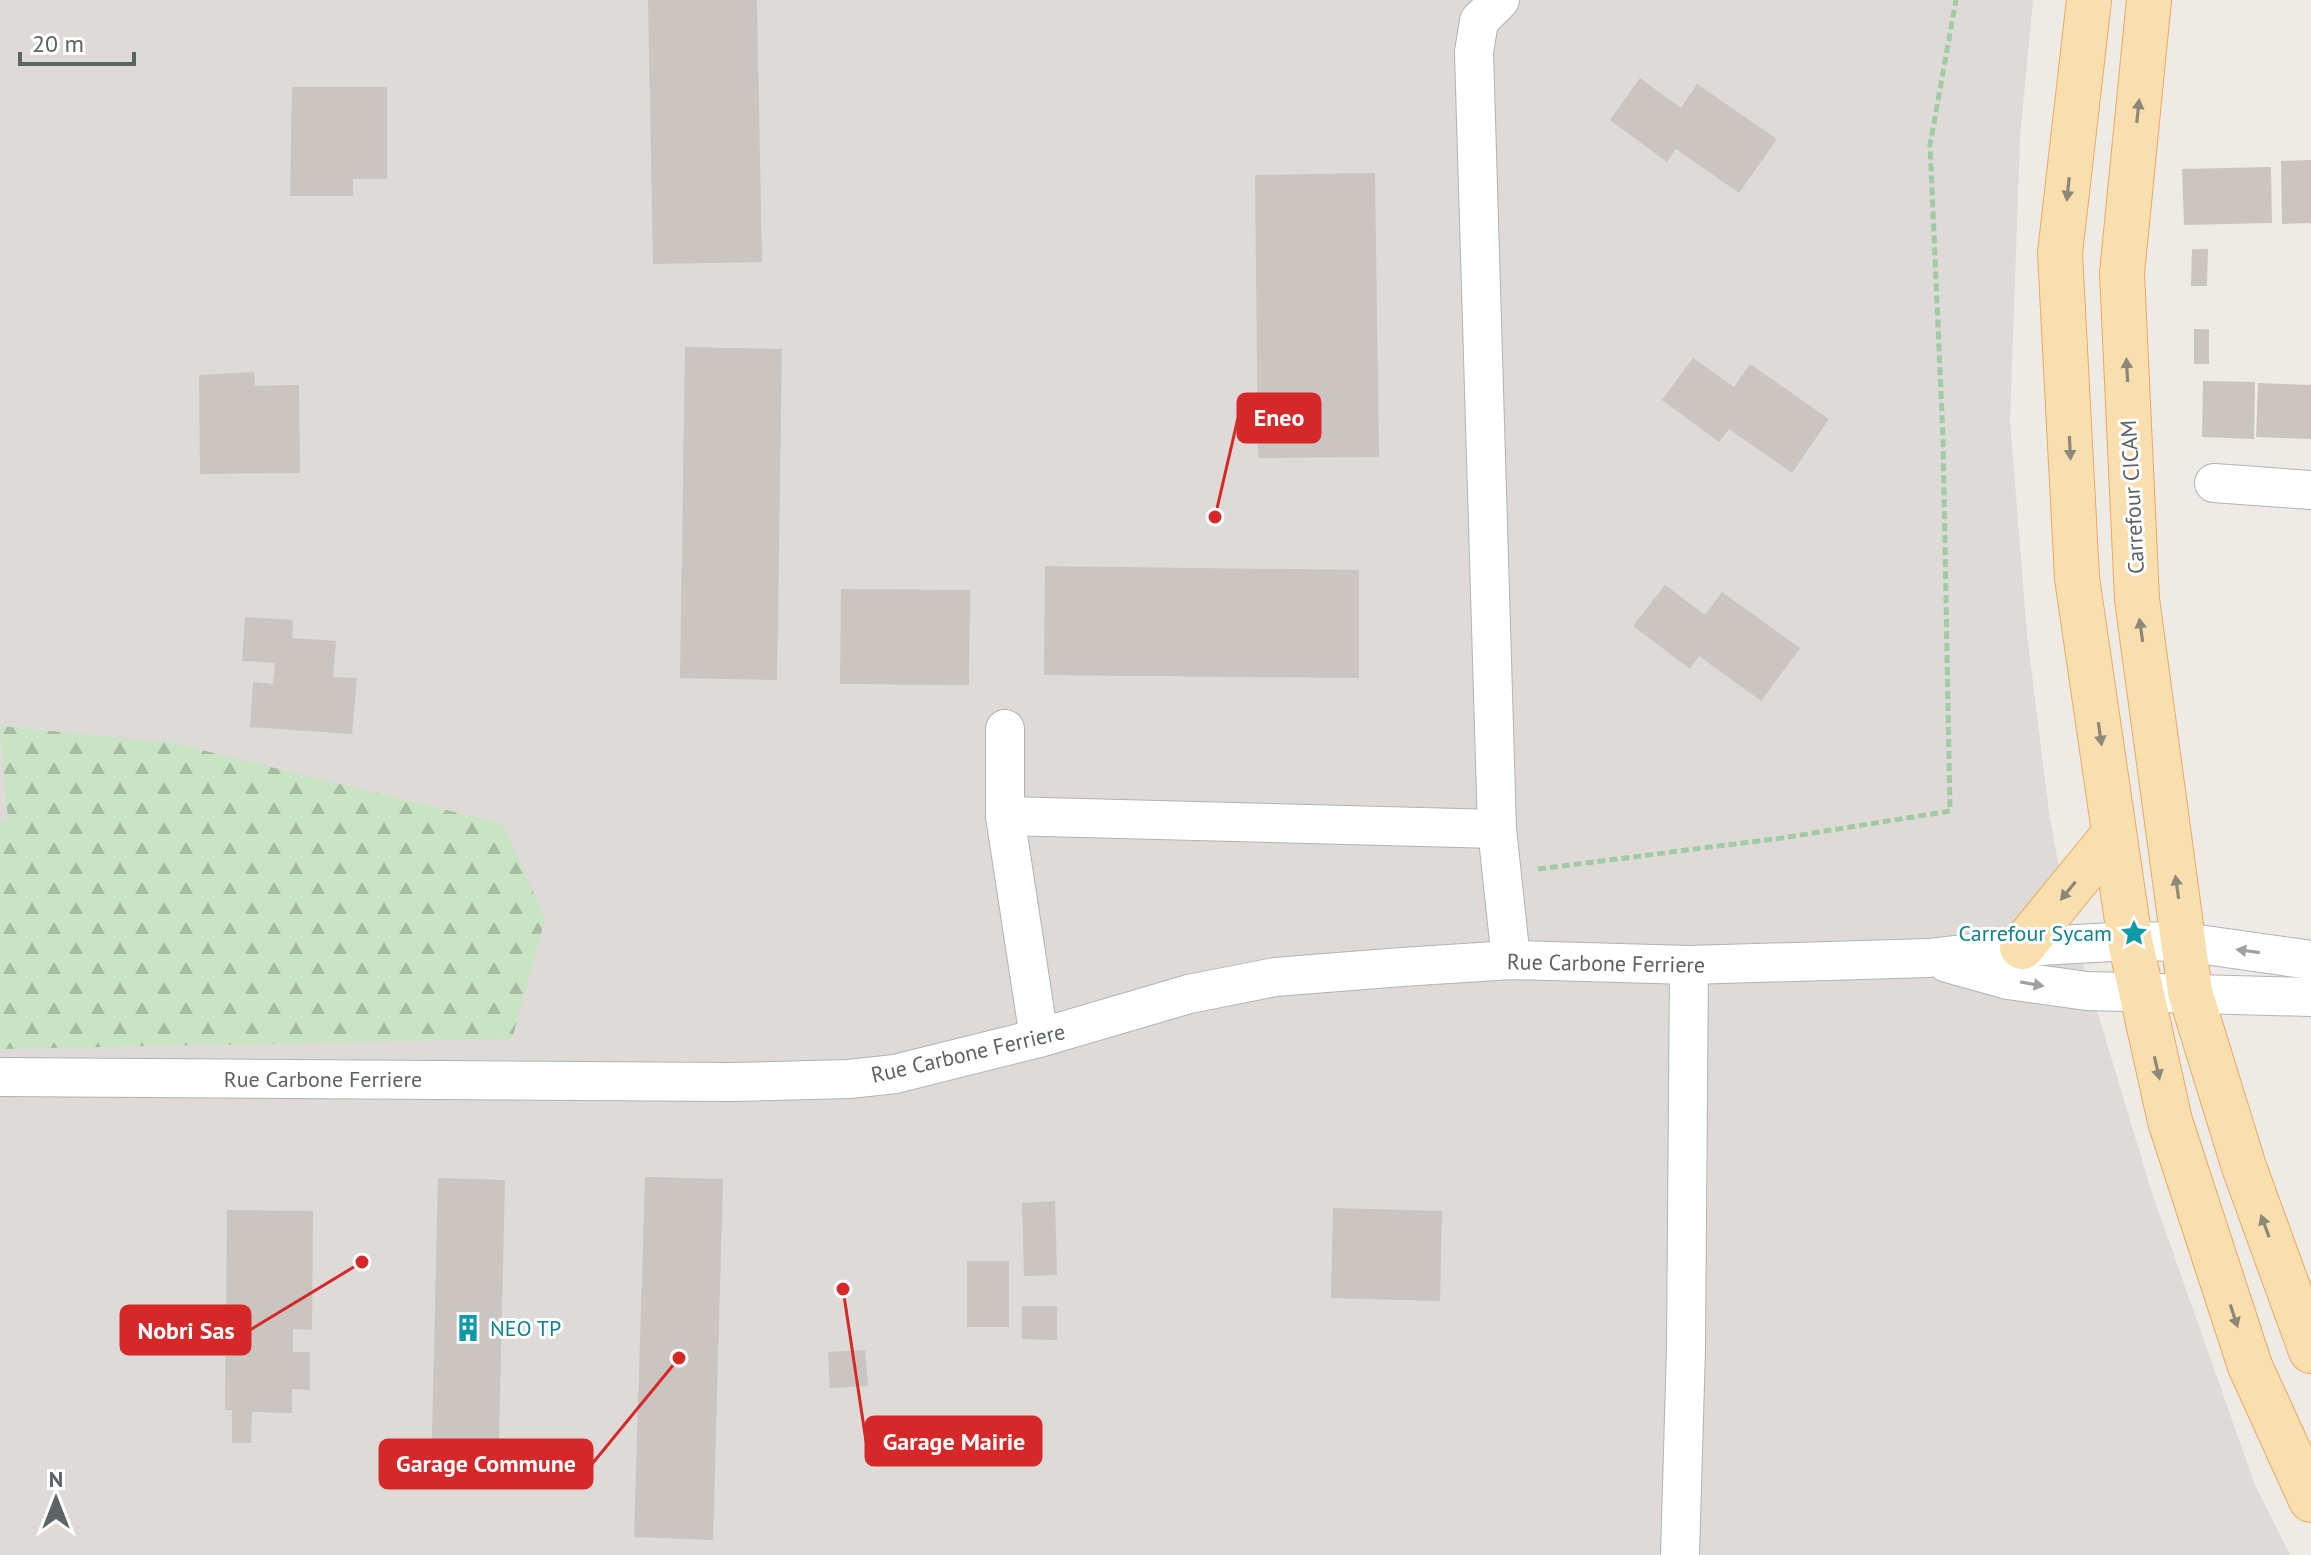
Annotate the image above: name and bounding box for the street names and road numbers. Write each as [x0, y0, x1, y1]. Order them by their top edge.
street label: Carrefour CICAM [2114, 419, 2150, 575]
street label: Rue Carbone Ferriere [1507, 947, 1705, 979]
street label: Rue Carbone Ferriere [868, 1017, 1068, 1089]
street label: Rue Carbone Ferriere [224, 1065, 422, 1093]

